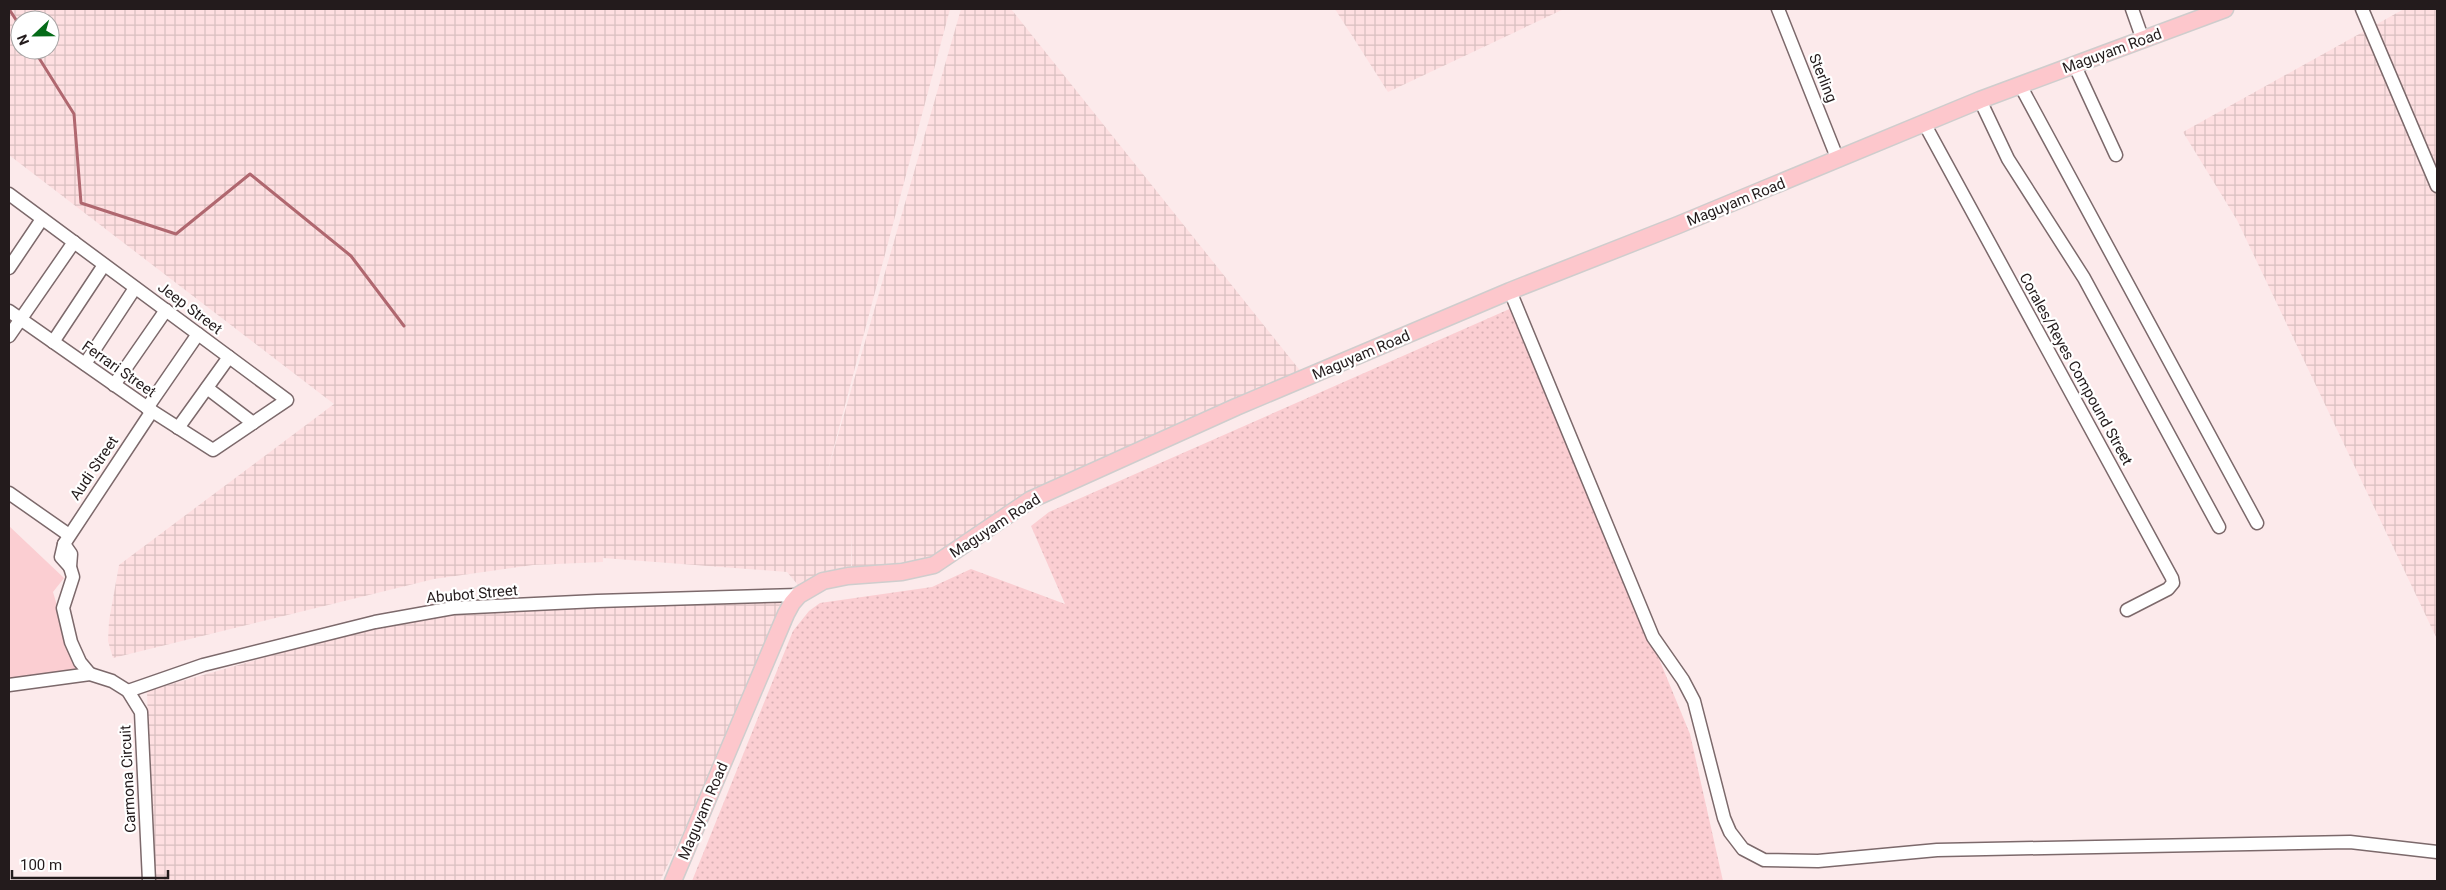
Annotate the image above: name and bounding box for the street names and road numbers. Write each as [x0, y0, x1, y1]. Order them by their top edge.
street label: Maguyam Road [2060, 25, 2164, 77]
street label: Sterling [1805, 51, 1841, 105]
street label: Maguyam Road [1684, 174, 1788, 230]
street label: Corales/Reyes Compound Street [2016, 270, 2137, 468]
street label: Jeep Street [154, 278, 226, 338]
street label: Maguyam Road [1309, 326, 1413, 384]
street label: Ferrari Street [79, 337, 160, 401]
street label: Audi Street [66, 432, 122, 503]
street label: Maguyam Road [946, 490, 1044, 562]
street label: Abubot Street [426, 581, 519, 607]
street label: Carmona Circuit [116, 725, 140, 833]
street label: Maguyam Road [674, 759, 732, 863]

